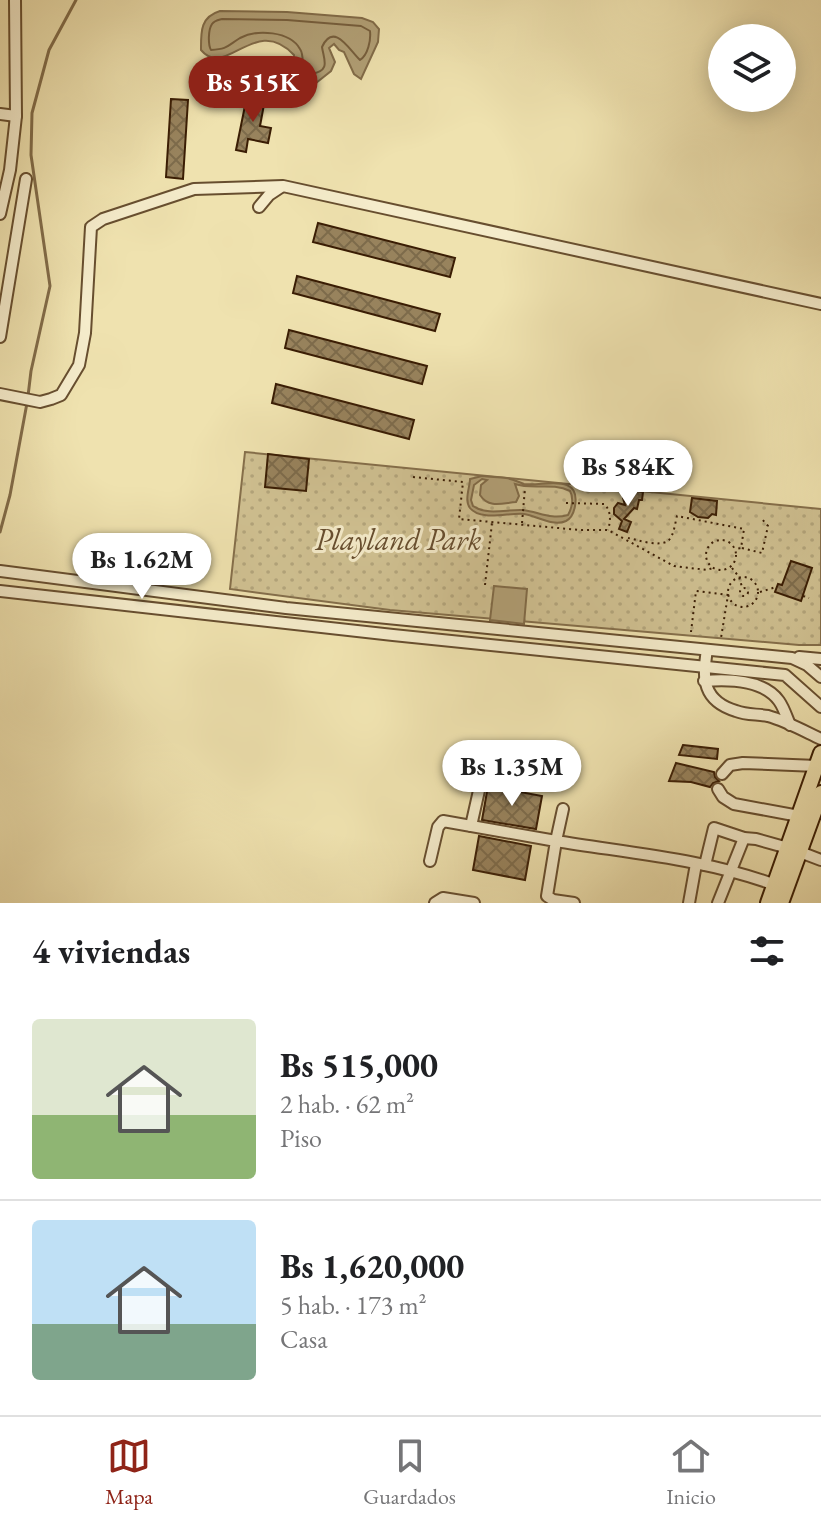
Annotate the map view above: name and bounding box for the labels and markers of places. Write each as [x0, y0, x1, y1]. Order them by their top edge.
pin: Bs 515K [179, 56, 327, 124]
pin: Bs 584K [554, 440, 702, 508]
pin: Bs 1.62M [59, 533, 225, 601]
pin: Bs 1.35M [429, 740, 595, 808]

